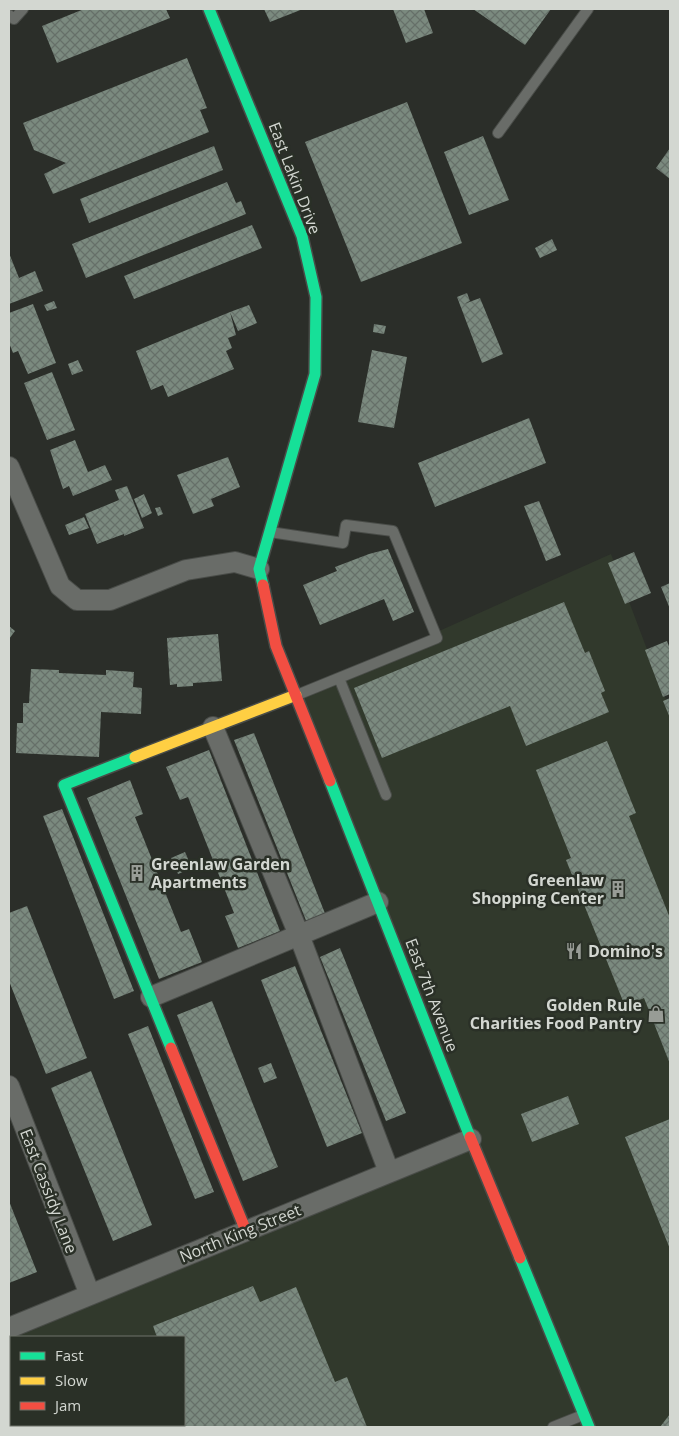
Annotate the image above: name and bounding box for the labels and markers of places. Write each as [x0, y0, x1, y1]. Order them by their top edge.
place label: Greenlaw Garden Apartments [151, 853, 290, 893]
building icon: Greenlaw Garden Apartments [127, 863, 147, 883]
place label: Greenlaw Shopping Center [472, 869, 604, 909]
building icon: Greenlaw Shopping Center [608, 879, 628, 899]
place label: Domino's [588, 940, 663, 962]
restaurant icon: Domino's [564, 941, 584, 961]
place label: Golden Rule Charities Food Pantry [470, 994, 643, 1034]
shop icon: Golden Rule Charities Food Pantry [646, 1004, 666, 1024]

